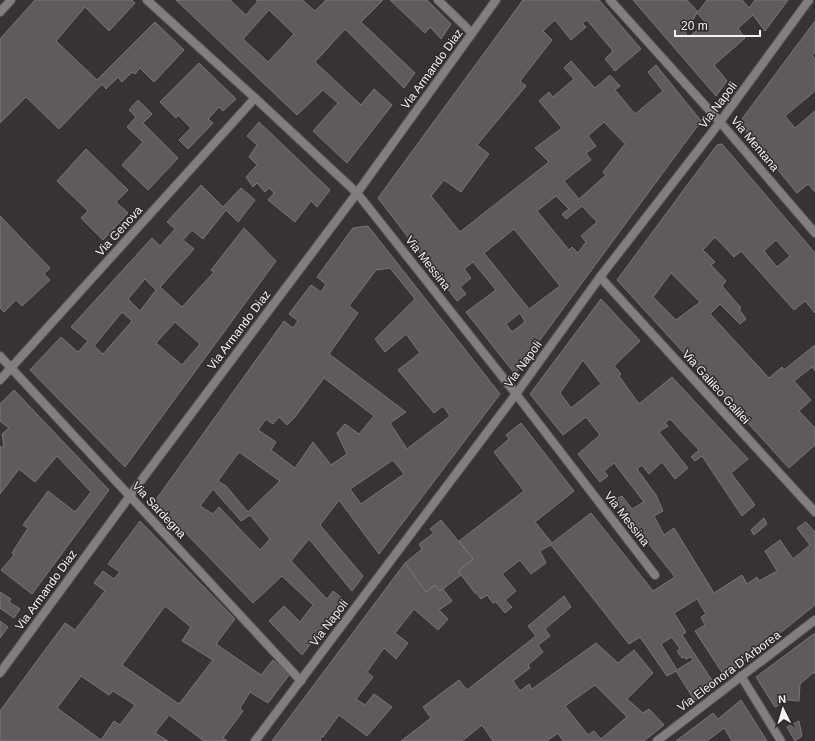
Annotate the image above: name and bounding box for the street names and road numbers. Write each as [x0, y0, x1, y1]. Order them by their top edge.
street label: Via Armando Diaz [398, 26, 466, 112]
street label: Via Napoli [696, 79, 740, 131]
street label: Via Mentana [728, 114, 782, 174]
street label: Via Genova [93, 203, 145, 259]
street label: Via Messina [402, 233, 454, 293]
street label: Via Armando Diaz [205, 288, 273, 372]
street label: Via Napoli [501, 338, 545, 390]
street label: Via Galileo Galilei [679, 347, 753, 427]
street label: Via Sardegna [129, 479, 189, 542]
street label: Via Messina [601, 489, 653, 549]
street label: Via Armando Diaz [12, 547, 80, 633]
street label: Via Napoli [307, 597, 351, 649]
street label: Via Eleonora D'Arborea [675, 627, 784, 714]

